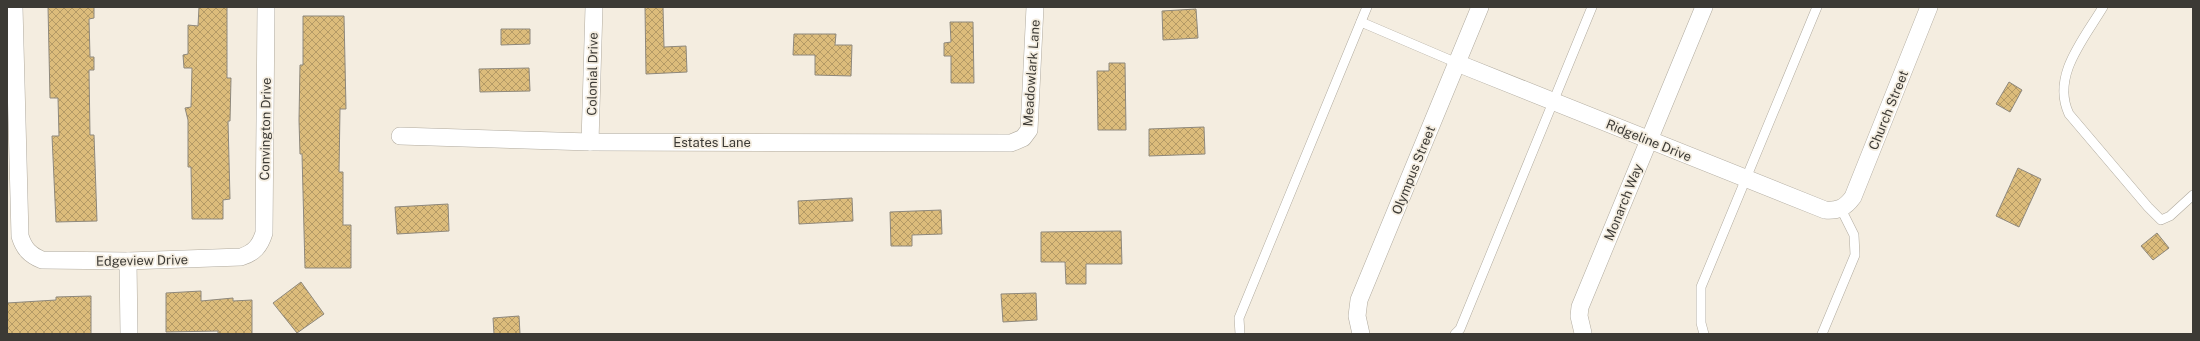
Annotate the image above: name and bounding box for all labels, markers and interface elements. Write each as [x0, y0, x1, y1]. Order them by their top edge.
street label: Meadowlark Lane [1020, 19, 1043, 127]
street label: Colonial Drive [584, 32, 601, 116]
street label: Church Street [1866, 68, 1911, 152]
street label: Convington Drive [257, 77, 274, 181]
street label: Ridgeline Drive [1604, 116, 1694, 164]
street label: Olympus Street [1389, 124, 1438, 217]
street label: Estates Lane [673, 135, 751, 150]
street label: Monarch Way [1601, 162, 1646, 243]
street label: Edgeview Drive [96, 252, 188, 269]

